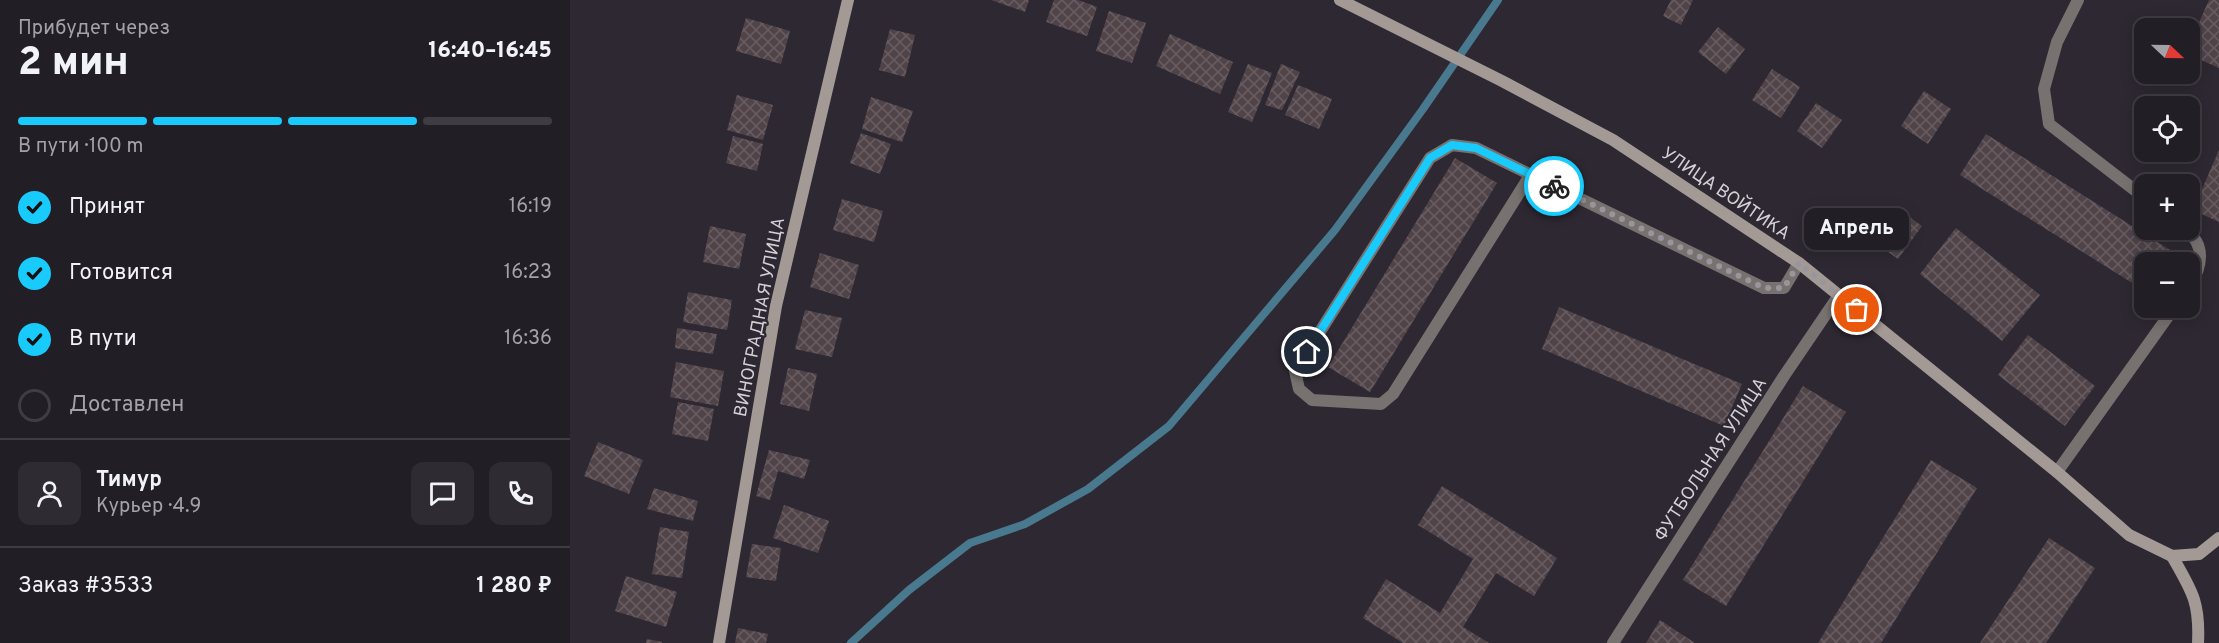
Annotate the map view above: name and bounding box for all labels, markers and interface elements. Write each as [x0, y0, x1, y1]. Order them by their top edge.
text: Прибудет через [18, 16, 170, 42]
north arrow [2134, 18, 2200, 84]
map controls [2134, 18, 2200, 318]
text: 16:40–16:45 [428, 38, 552, 65]
text: 2 мин [18, 40, 129, 89]
button: locate [2134, 96, 2200, 162]
text: В пути · 100 m [18, 134, 144, 160]
street label: УЛИЦА ВОЙТИКА [1656, 141, 1795, 246]
courier [1524, 156, 1584, 216]
icon: bike [1538, 170, 1571, 203]
button: + [2134, 174, 2200, 240]
icon: check [18, 191, 51, 224]
text: Принят [69, 194, 145, 221]
text: 16:19 [509, 194, 552, 220]
callout: Апрель [1804, 208, 1910, 250]
street label: ВИНОГРАДНАЯ УЛИЦА [730, 216, 791, 419]
text: Апрель [1819, 216, 1894, 242]
button: − [2134, 252, 2200, 318]
icon: check [18, 257, 51, 290]
text: Готовится [69, 260, 173, 287]
text: 16:23 [504, 260, 552, 286]
pin [1831, 284, 1882, 335]
icon: bag [1840, 293, 1873, 326]
icon: check [18, 323, 51, 356]
text: В пути [69, 326, 137, 353]
text: 16:36 [504, 326, 552, 352]
pin [1281, 326, 1332, 377]
icon: home [1290, 335, 1323, 368]
street label: ФУТБОЛЬНАЯ УЛИЦА [1650, 374, 1773, 546]
text: Доставлен [69, 392, 184, 419]
button: person [18, 462, 81, 525]
button: chat [411, 462, 474, 525]
button: phone [489, 462, 552, 525]
text: Тимур [96, 467, 162, 494]
text: Курьер · 4.9 [96, 494, 201, 520]
text: Заказ #3533 [18, 573, 153, 600]
text: 1 280 ₽ [476, 573, 552, 600]

